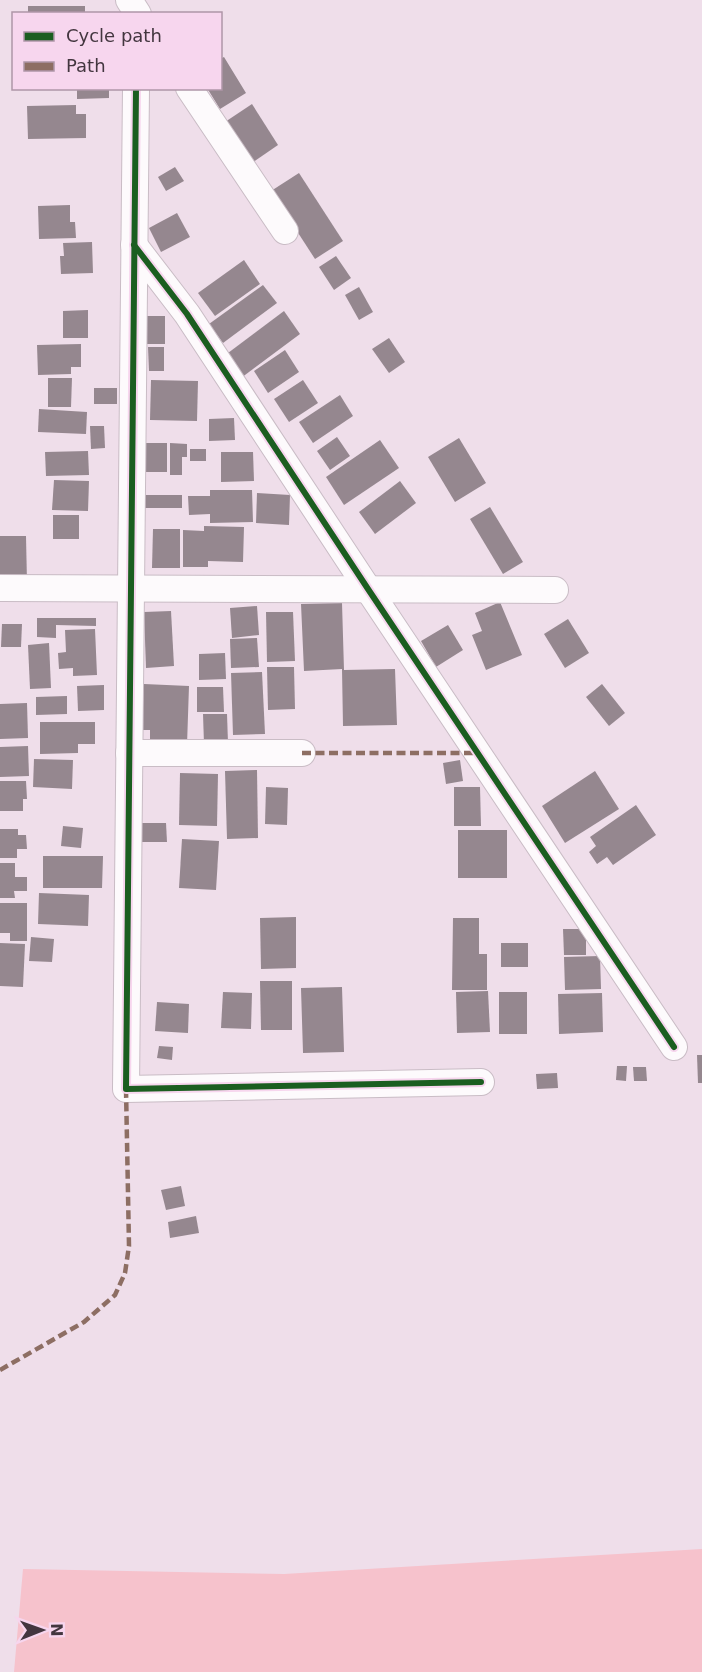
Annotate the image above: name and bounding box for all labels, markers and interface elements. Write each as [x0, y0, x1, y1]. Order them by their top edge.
legend [12, 12, 222, 90]
text: Cycle path [66, 25, 162, 46]
text: Path [66, 55, 106, 76]
north arrow [12, 1600, 72, 1660]
text: N [47, 1623, 66, 1637]

